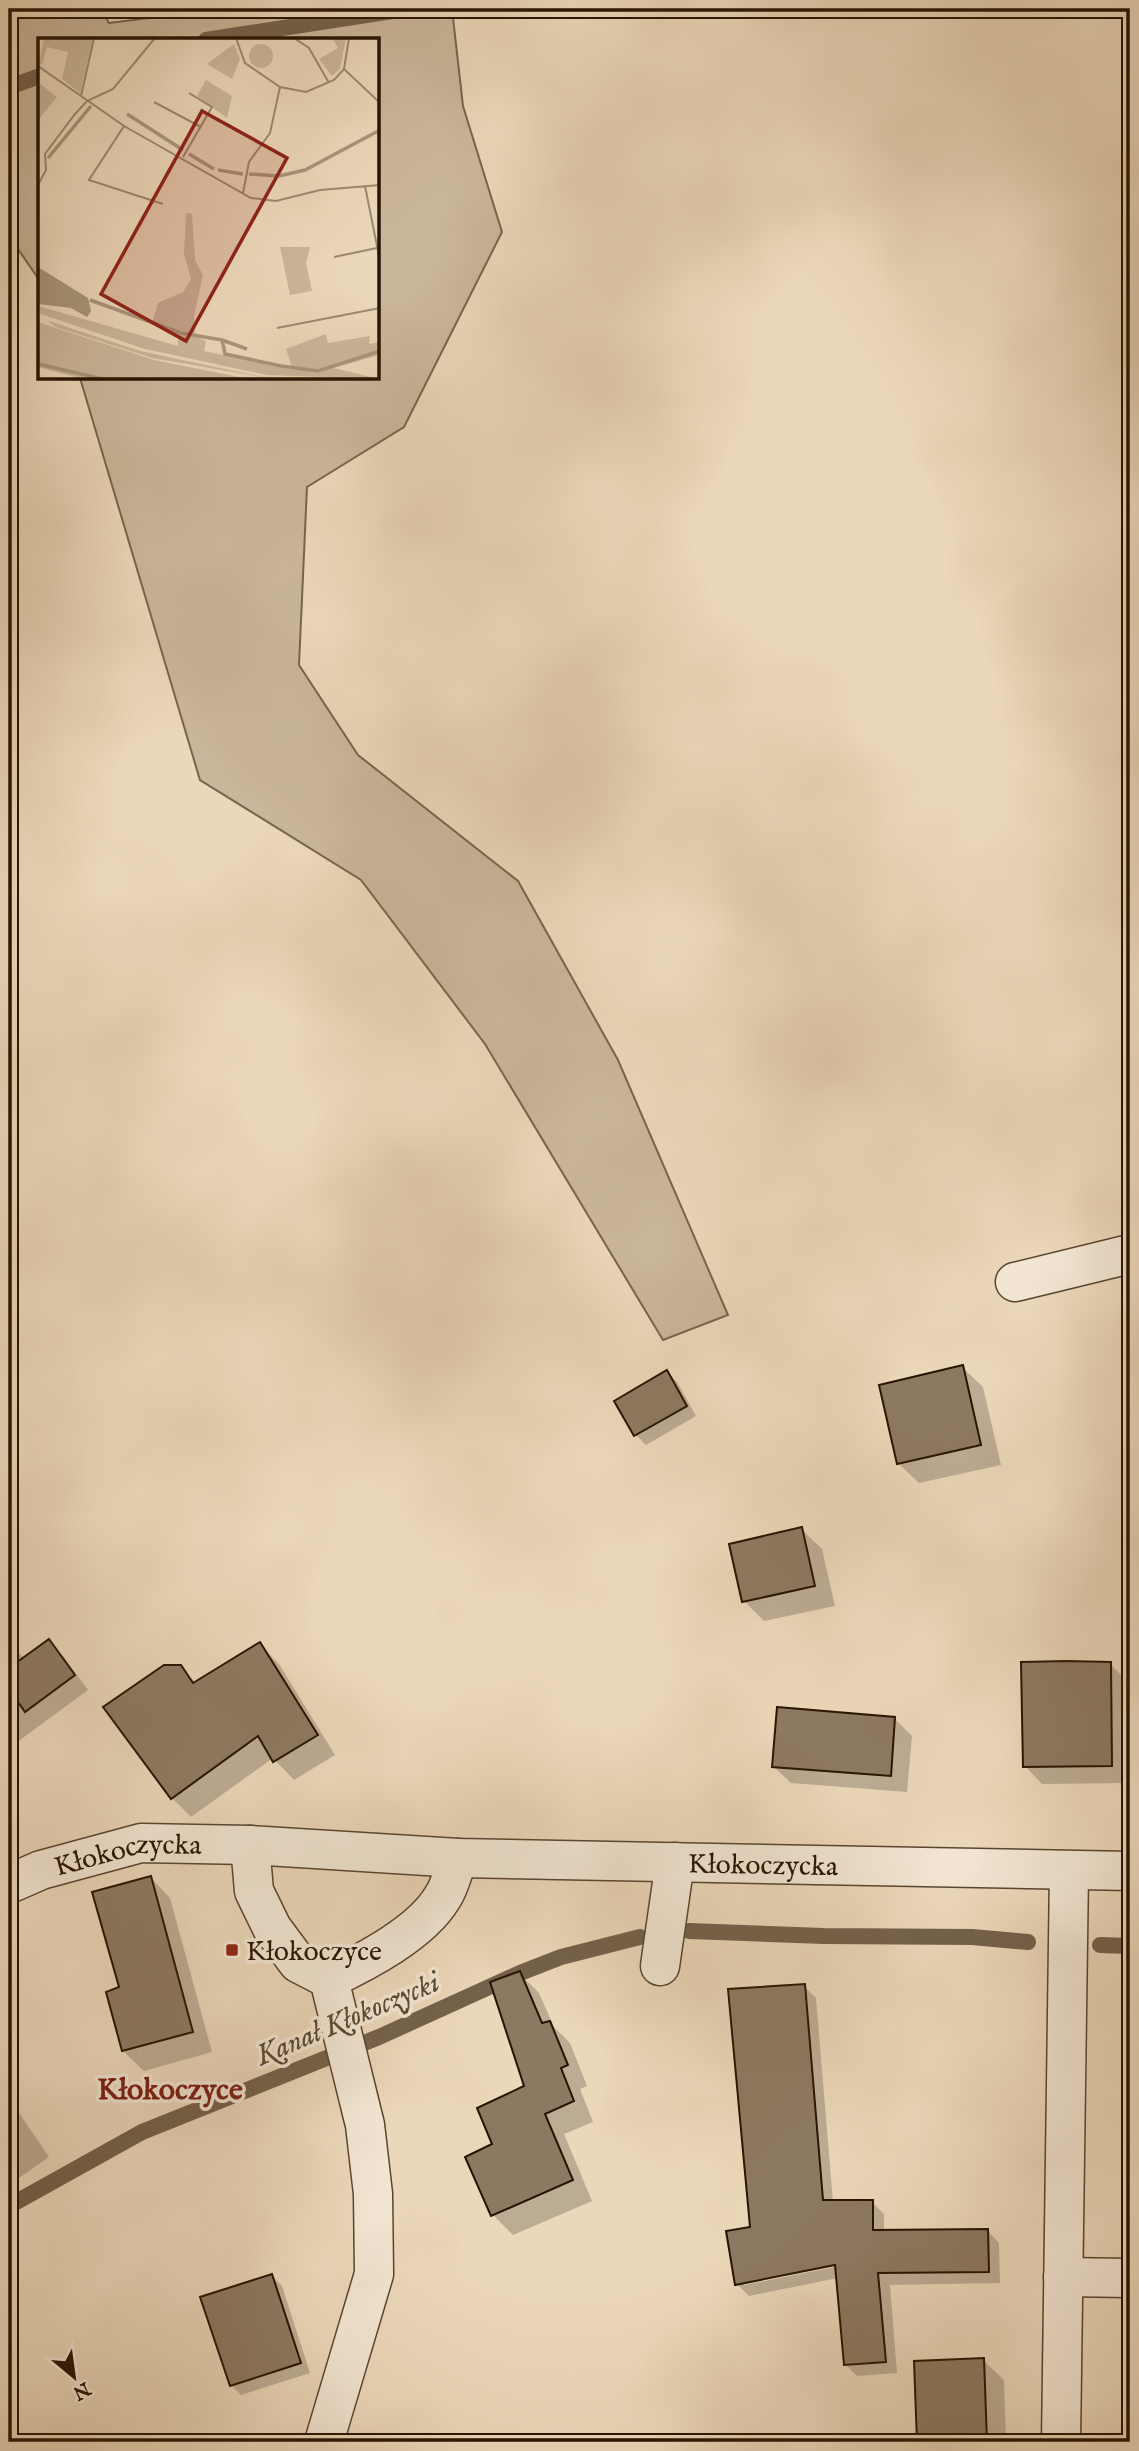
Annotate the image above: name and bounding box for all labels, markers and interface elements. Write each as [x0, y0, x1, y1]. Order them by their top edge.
inset map [38, 38, 380, 380]
street label: Kłokoczycka [51, 1828, 203, 1886]
street label: Kłokoczycka [688, 1847, 839, 1885]
place label: Kłokoczyce [246, 1935, 382, 1970]
marker: Kłokoczyce [224, 1942, 240, 1958]
water label: Kanał Kłokoczycki [249, 1963, 448, 2076]
district label: Kłokoczyce [97, 2072, 243, 2110]
north arrow [38, 2342, 108, 2412]
text: N [68, 2375, 95, 2405]

